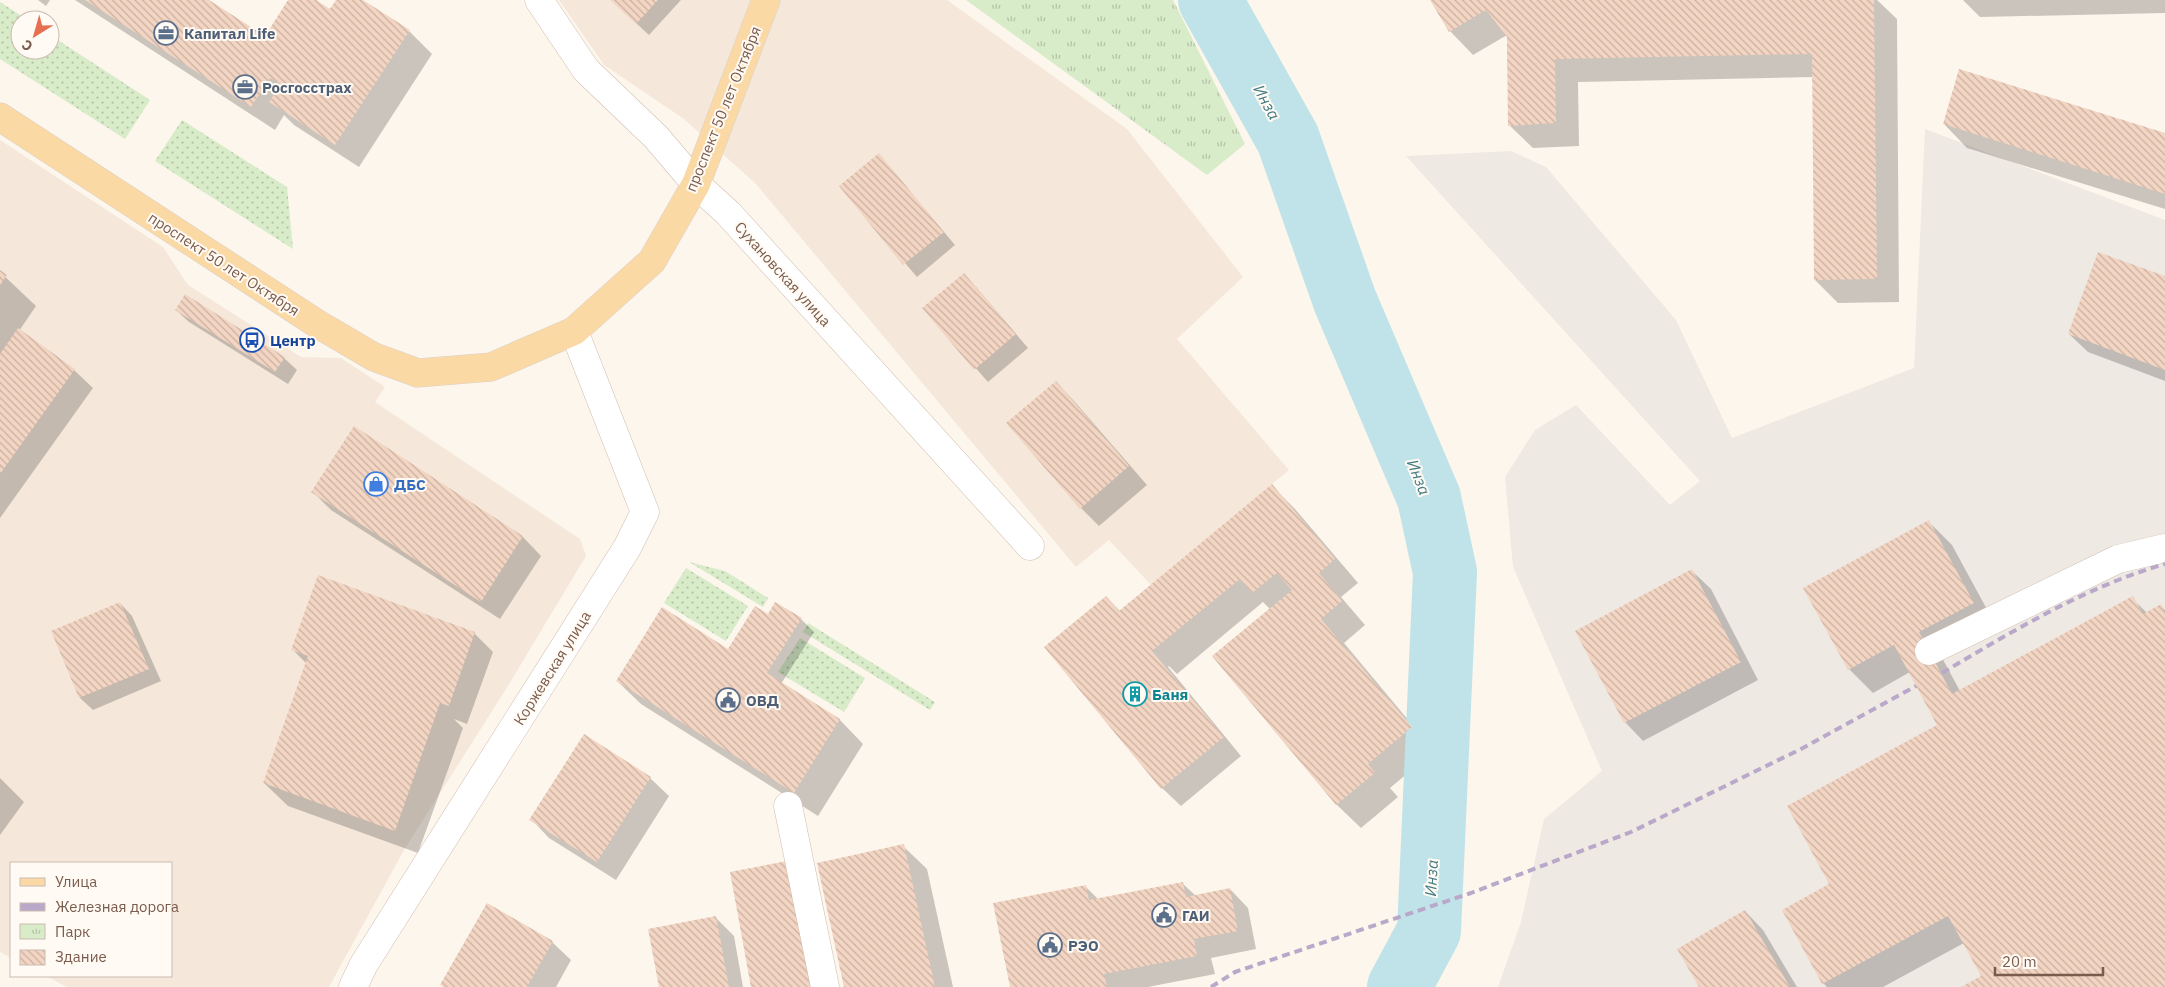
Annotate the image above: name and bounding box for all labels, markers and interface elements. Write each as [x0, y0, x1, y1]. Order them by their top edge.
north arrow [10, 10, 60, 60]
office icon: Капитал Life [153, 20, 179, 46]
place label: Капитал Life [184, 24, 275, 43]
street label: проспект 50 лет Октября [681, 24, 765, 194]
text: С [18, 35, 36, 55]
office icon: Росгосстрах [232, 74, 258, 100]
place label: Росгосстрах [262, 78, 352, 97]
water label: Инза [1249, 81, 1285, 123]
street label: проспект 50 лет Октября [145, 208, 303, 320]
street label: Сухановская улица [731, 218, 835, 330]
bus stop icon: Центр [239, 327, 265, 353]
place label: Центр [270, 331, 316, 350]
water label: Инза [1403, 456, 1435, 498]
shop icon: ДБС [363, 471, 389, 497]
place label: ДБС [394, 475, 426, 494]
street label: Коржевская улица [509, 607, 595, 729]
building icon: Баня [1122, 681, 1148, 707]
place label: Баня [1152, 685, 1188, 704]
public building icon: ОВД [715, 687, 741, 713]
place label: ОВД [746, 691, 779, 710]
water label: Инза [1420, 859, 1442, 897]
legend [10, 862, 172, 977]
text: Улица [55, 872, 97, 891]
text: Железная дорога [55, 897, 179, 916]
public building icon: ГАИ [1151, 902, 1177, 928]
place label: ГАИ [1182, 906, 1210, 925]
text: Парк [55, 922, 90, 941]
public building icon: РЭО [1037, 932, 1063, 958]
place label: РЭО [1068, 936, 1099, 955]
scale bar [1995, 944, 2102, 976]
text: Здание [55, 947, 107, 966]
text: 20 m [2002, 952, 2037, 971]

